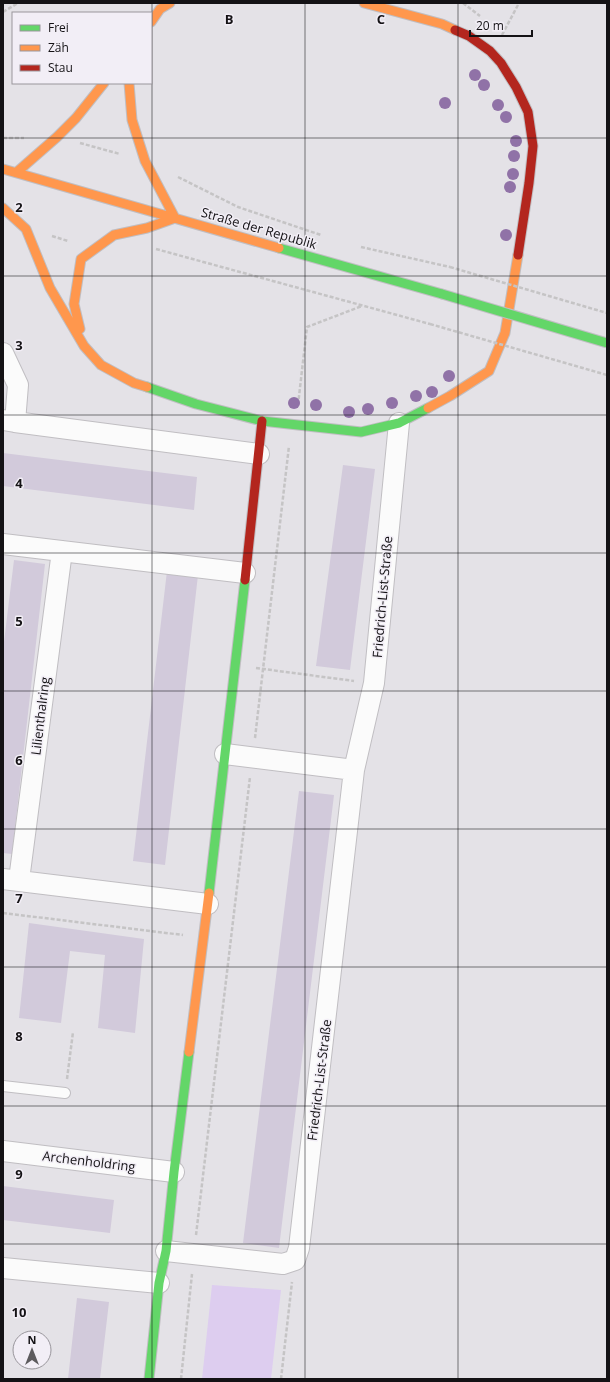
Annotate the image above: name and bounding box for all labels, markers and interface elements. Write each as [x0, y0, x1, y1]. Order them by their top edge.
text: B [225, 10, 234, 28]
text: C [377, 10, 385, 28]
legend [12, 12, 152, 84]
scale bar [470, 12, 532, 38]
text: 20 m [476, 17, 504, 34]
text: Frei [48, 19, 69, 36]
text: Zäh [48, 39, 69, 56]
text: Stau [48, 59, 73, 76]
text: 2 [15, 198, 23, 216]
street label: Straße der Republik [199, 203, 319, 253]
text: 3 [15, 336, 23, 354]
text: 4 [15, 474, 23, 492]
street label: Friedrich-List-Straße [368, 535, 396, 659]
text: 5 [15, 612, 23, 630]
street label: Lilienthalring [26, 676, 54, 756]
text: 6 [15, 751, 23, 769]
text: 7 [15, 889, 23, 907]
street label: Friedrich-List-Straße [303, 1018, 335, 1142]
text: 8 [15, 1027, 23, 1045]
street label: Archenholdring [41, 1146, 137, 1176]
text: 9 [15, 1165, 23, 1183]
text: 10 [12, 1303, 26, 1321]
north arrow [12, 1330, 52, 1370]
text: N [28, 1332, 36, 1347]

